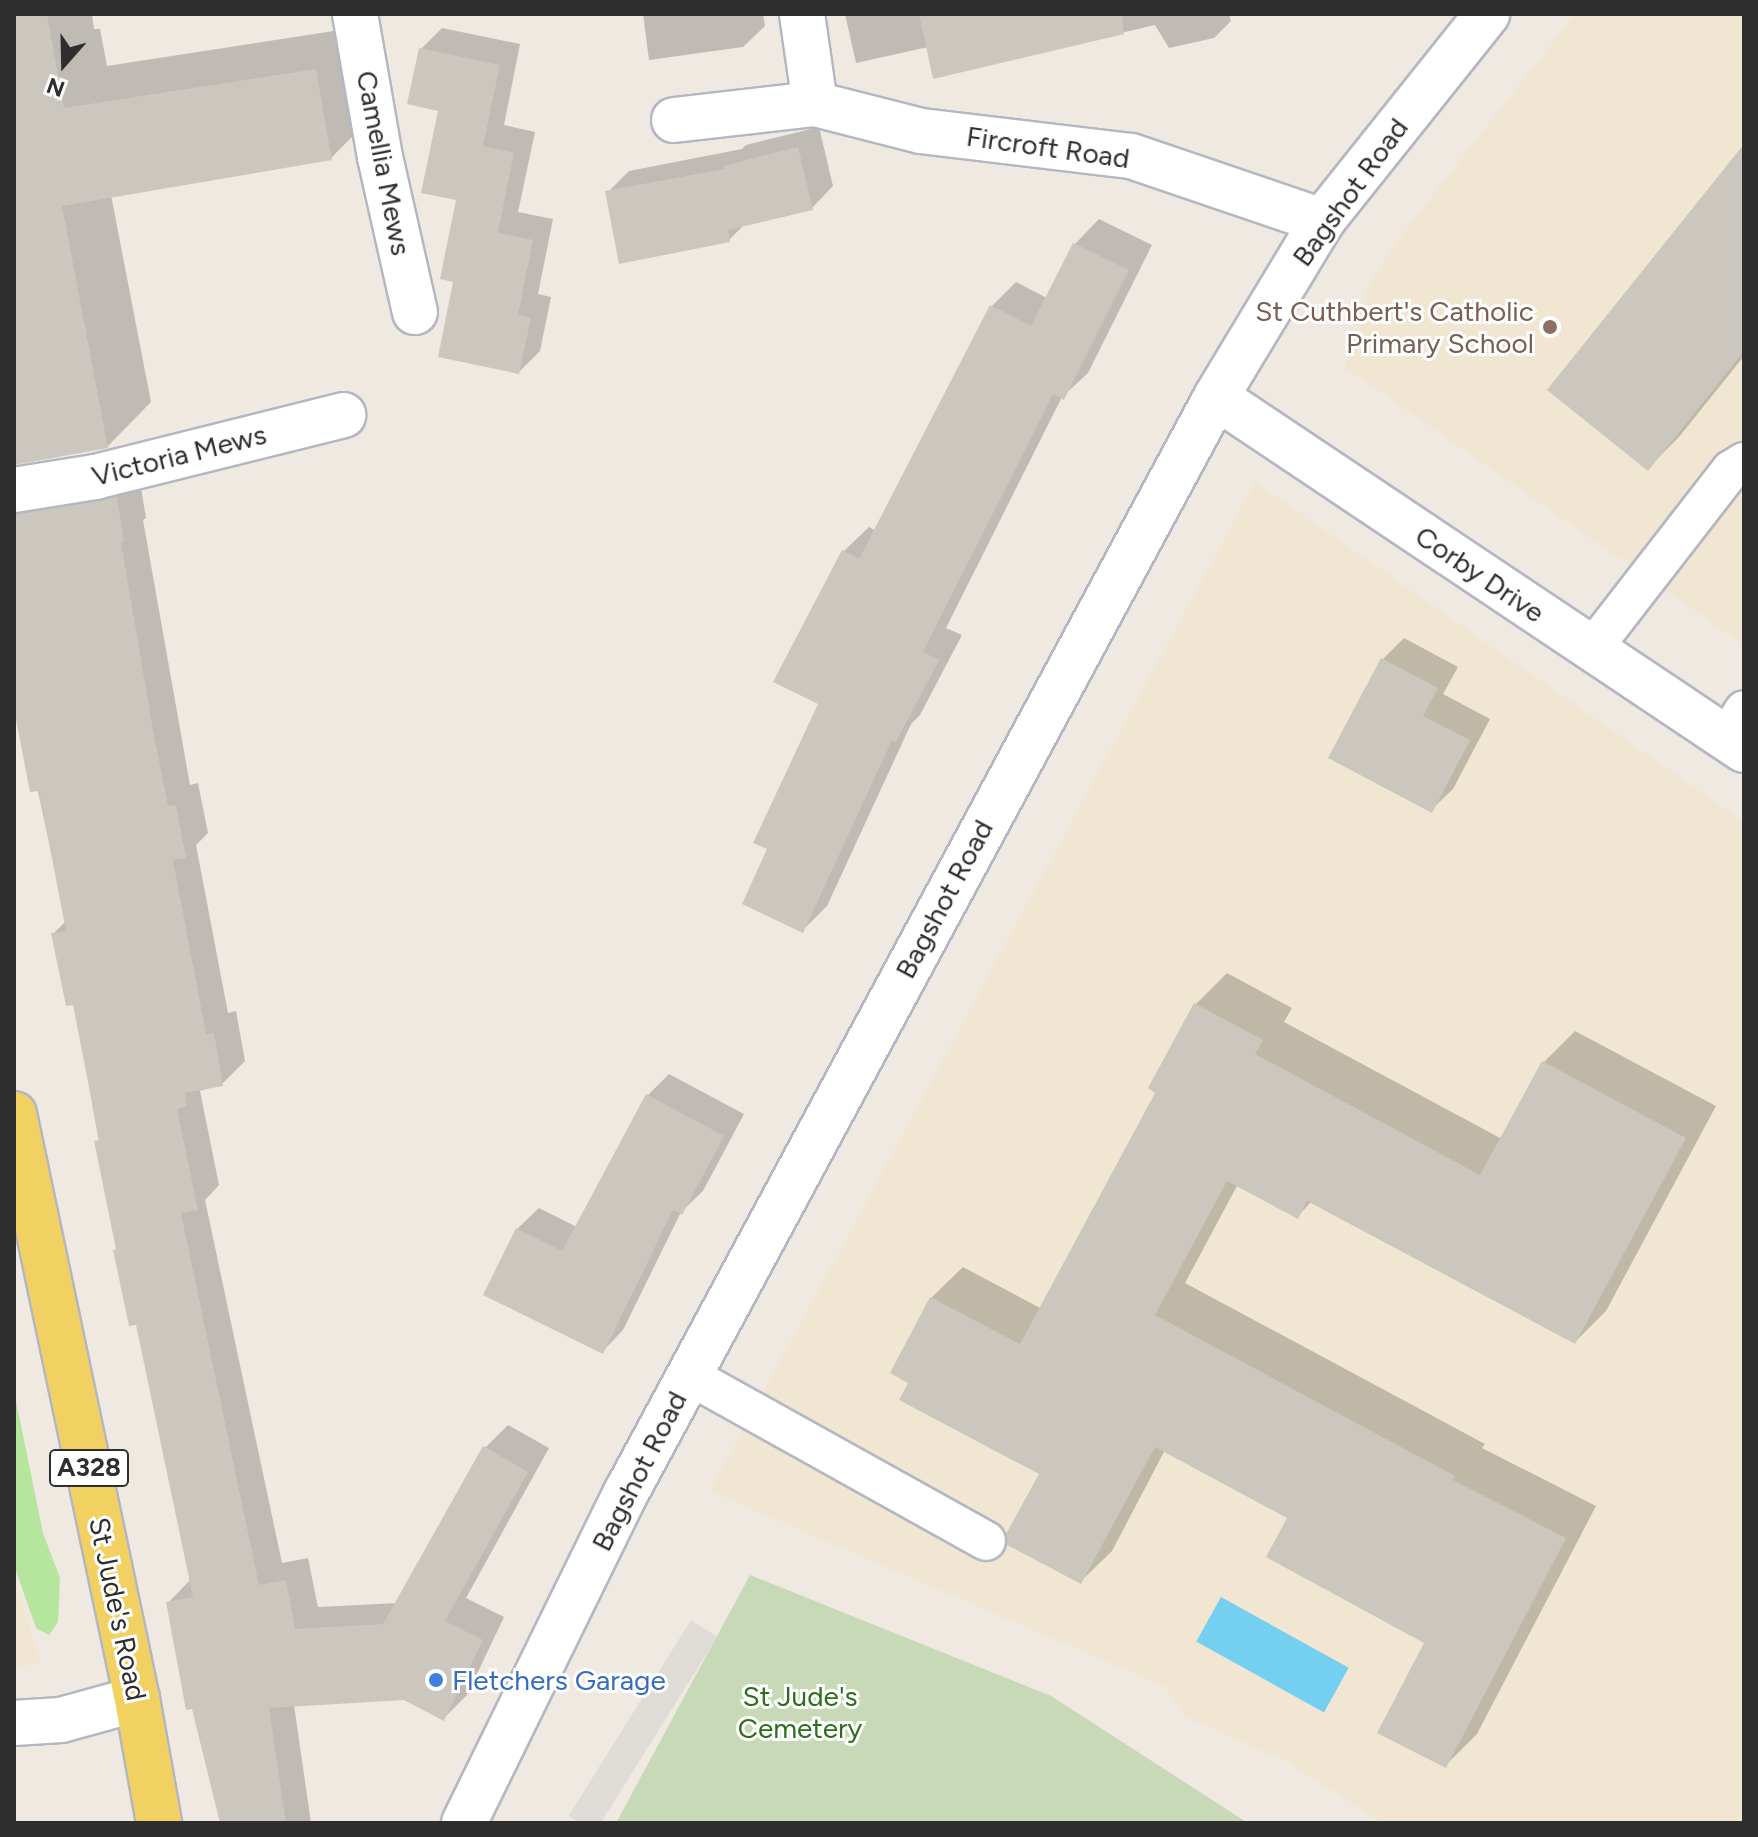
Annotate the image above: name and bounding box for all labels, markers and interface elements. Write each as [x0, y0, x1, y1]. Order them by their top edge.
north arrow [24, 24, 104, 104]
street label: Camellia Mews [350, 68, 418, 258]
text: N [43, 71, 68, 103]
street label: Bagshot Road [1285, 111, 1415, 273]
street label: Fircroft Road [964, 119, 1132, 175]
place label: St Cuthbert's Catholic Primary School [1255, 294, 1534, 360]
marker: St Cuthbert's Catholic Primary School [1541, 318, 1559, 336]
street label: Victoria Mews [88, 417, 270, 493]
street label: Corby Drive [1409, 519, 1551, 629]
street label: Bagshot Road [888, 814, 1000, 984]
street label: Bagshot Road [584, 1386, 694, 1556]
road number: A328 [49, 1446, 129, 1490]
street label: St Jude's Road [82, 1514, 154, 1704]
place label: Fletchers Garage [452, 1663, 666, 1697]
marker: Fletchers Garage [427, 1671, 445, 1689]
park label: St Jude's Cemetery [738, 1679, 862, 1745]

